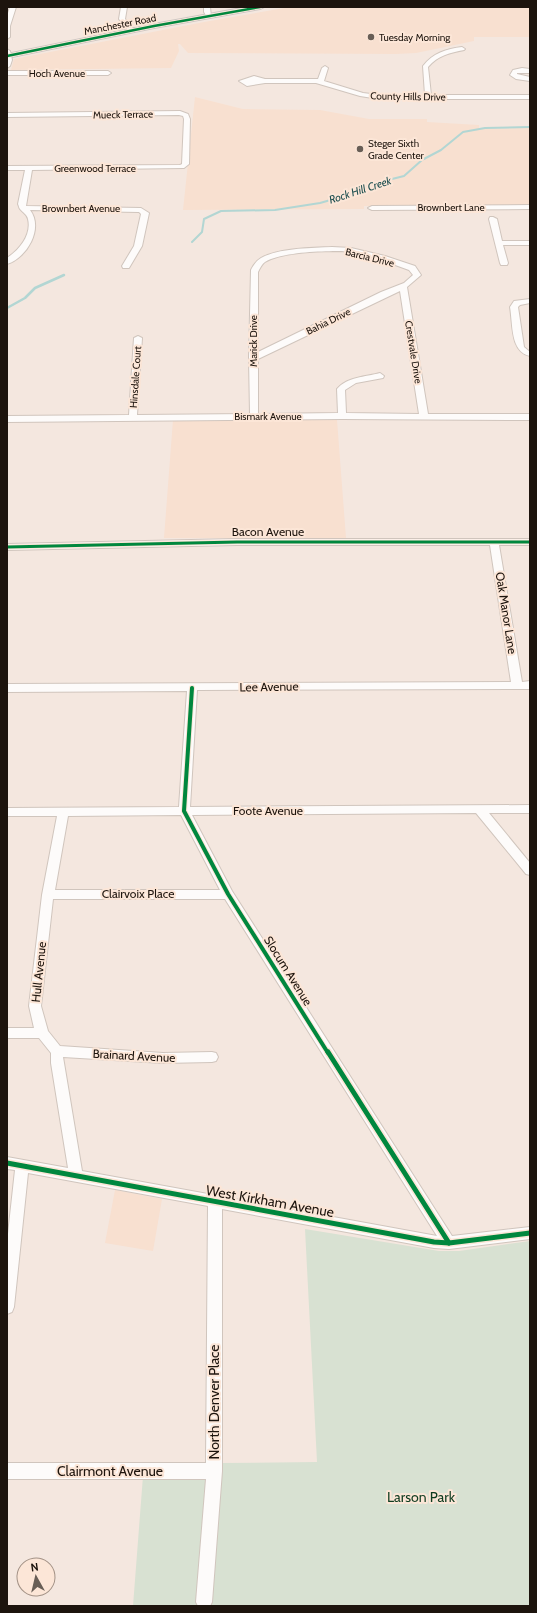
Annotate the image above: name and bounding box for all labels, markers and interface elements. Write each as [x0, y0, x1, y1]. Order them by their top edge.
street label: Manchester Road [83, 11, 157, 38]
place label: Tuesday Morning [379, 31, 451, 44]
marker: Tuesday Morning [366, 32, 376, 42]
street label: Hoch Avenue [29, 67, 85, 80]
street label: County Hills Drive [370, 89, 446, 104]
street label: Mueck Terrace [93, 107, 153, 122]
place label: Steger Sixth Grade Center [368, 137, 425, 162]
marker: Steger Sixth Grade Center [355, 144, 365, 154]
street label: Greenwood Terrace [54, 162, 136, 175]
water label: Rock Hill Creek [327, 173, 393, 207]
street label: Brownbert Lane [417, 201, 485, 214]
street label: Brownbert Avenue [42, 202, 120, 215]
street label: Barcia Drive [344, 245, 396, 270]
street label: Bahia Drive [304, 305, 353, 338]
street label: Marick Drive [247, 315, 260, 367]
street label: Crestvale Drive [402, 320, 425, 384]
street label: Hinsdale Court [127, 345, 144, 408]
street label: Bismark Avenue [234, 410, 302, 423]
street label: Bacon Avenue [232, 524, 304, 539]
street label: Oak Manor Lane [493, 571, 520, 655]
street label: Lee Avenue [239, 678, 299, 695]
street label: Foote Avenue [233, 803, 303, 818]
street label: Clairvoix Place [102, 886, 174, 901]
street label: Slocum Avenue [261, 933, 316, 1008]
street label: Hull Avenue [28, 941, 49, 1003]
street label: Brainard Avenue [92, 1046, 176, 1065]
street label: West Kirkham Avenue [205, 1181, 335, 1221]
street label: North Denver Place [205, 1344, 223, 1460]
street label: Clairmont Avenue [57, 1462, 163, 1480]
park label: Larson Park [387, 1488, 456, 1506]
north arrow [16, 1557, 56, 1597]
text: N [30, 1560, 39, 1575]

